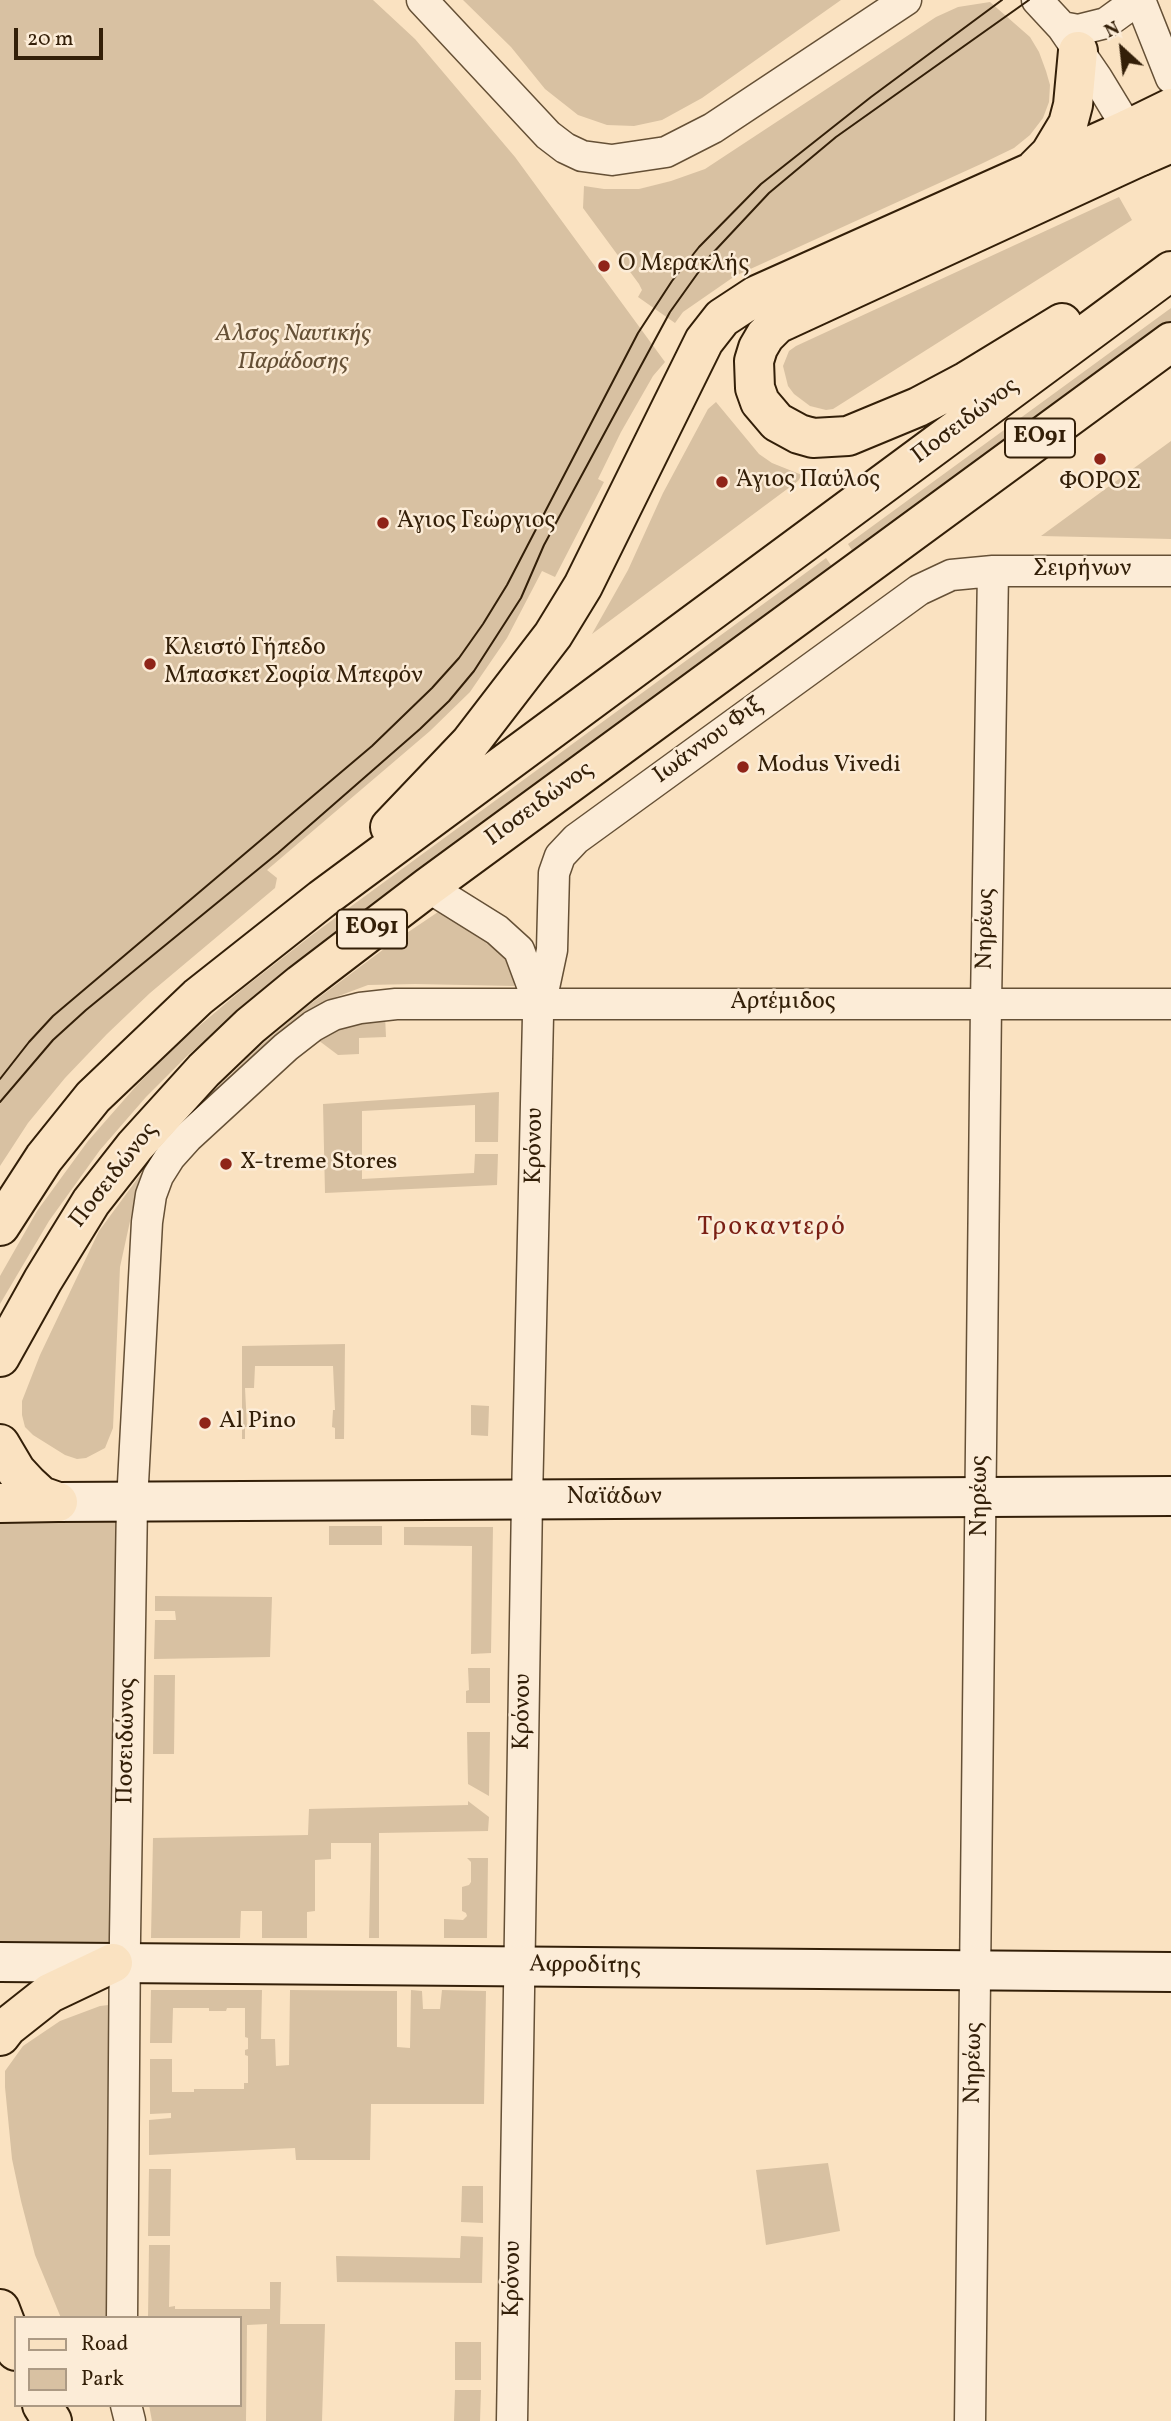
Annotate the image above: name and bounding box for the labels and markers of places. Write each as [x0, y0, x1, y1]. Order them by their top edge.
place label: Ο Μερακλής [618, 252, 749, 280]
marker: Ο Μερακλής [596, 258, 612, 274]
marker: ΦΟΡΟΣ [1092, 451, 1108, 467]
place label: Άγιος Παύλος [736, 468, 880, 496]
place label: ΦΟΡΟΣ [1059, 470, 1141, 498]
marker: Άγιος Παύλος [714, 474, 730, 490]
place label: Άγιος Γεώργιος [397, 509, 555, 537]
marker: Άγιος Γεώργιος [375, 515, 391, 531]
place label: Κλειστό Γήπεδο Μπασκετ Σοφία Μπεφόν [164, 636, 423, 692]
marker: Κλειστό Γήπεδο Μπασκετ Σοφία Μπεφόν [142, 656, 158, 672]
place label: Modus Vivedi [757, 753, 901, 781]
marker: Modus Vivedi [735, 759, 751, 775]
place label: X-treme Stores [240, 1150, 397, 1178]
marker: X-treme Stores [218, 1156, 234, 1172]
place label: Al Pino [219, 1409, 296, 1437]
marker: Al Pino [197, 1415, 213, 1431]

